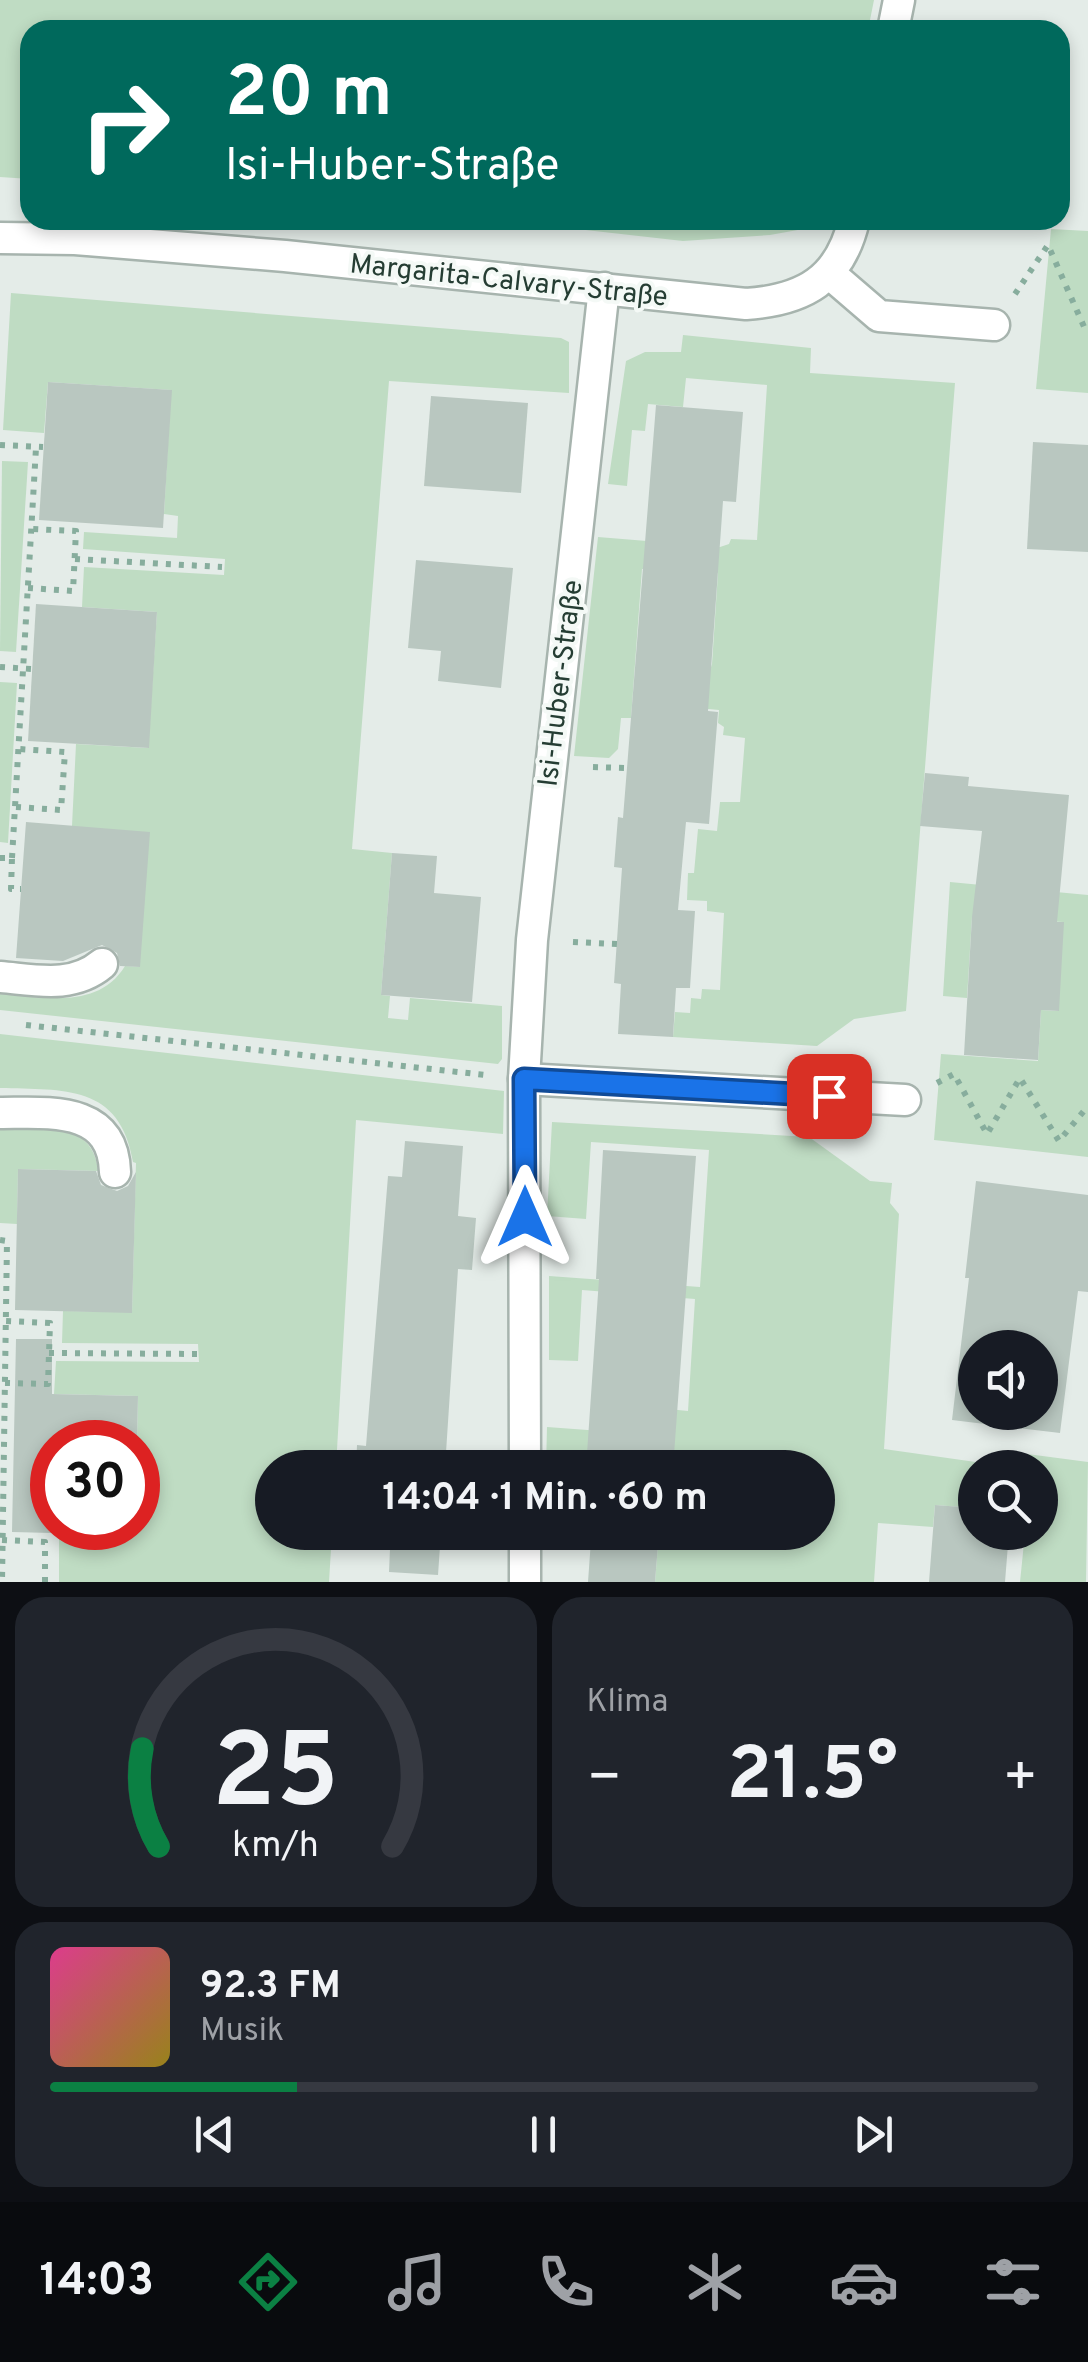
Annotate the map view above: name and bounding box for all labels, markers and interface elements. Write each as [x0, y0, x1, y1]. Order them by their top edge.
text: 20 m [225, 52, 393, 141]
icon: right [60, 60, 190, 190]
text: Isi-Huber-Straße [225, 139, 559, 196]
street label: Margarita-Calvary-Straße [348, 247, 669, 317]
street label: Isi-Huber-Straße [531, 578, 593, 789]
pin [787, 1054, 872, 1139]
icon: arrive [802, 1069, 857, 1124]
position arrow [473, 1165, 577, 1269]
map controls [958, 1330, 1058, 1550]
button: sound [958, 1330, 1058, 1430]
speed limit sign: 30 [30, 1420, 160, 1550]
button: search [958, 1450, 1058, 1550]
text: 14:04 · 1 Min. · 60 m [382, 1475, 708, 1524]
text: Klima [587, 1683, 668, 1723]
text: 25 [212, 1712, 339, 1844]
text: 21.5° [727, 1731, 898, 1826]
text: − [587, 1745, 622, 1815]
text: + [1003, 1745, 1038, 1815]
text: km/h [232, 1824, 319, 1870]
text: 92.3 FM [200, 1963, 341, 2012]
text: Musik [200, 2012, 284, 2052]
icon: previous [187, 2107, 242, 2162]
icon: pause [516, 2107, 571, 2162]
icon: next [846, 2107, 901, 2162]
icon: directions [233, 2247, 303, 2317]
icon: music [382, 2247, 452, 2317]
icon: phone [531, 2247, 601, 2317]
icon: climate [680, 2247, 750, 2317]
icon: car [829, 2247, 899, 2317]
icon: filters [978, 2247, 1048, 2317]
text: 14:03 [40, 2254, 154, 2311]

